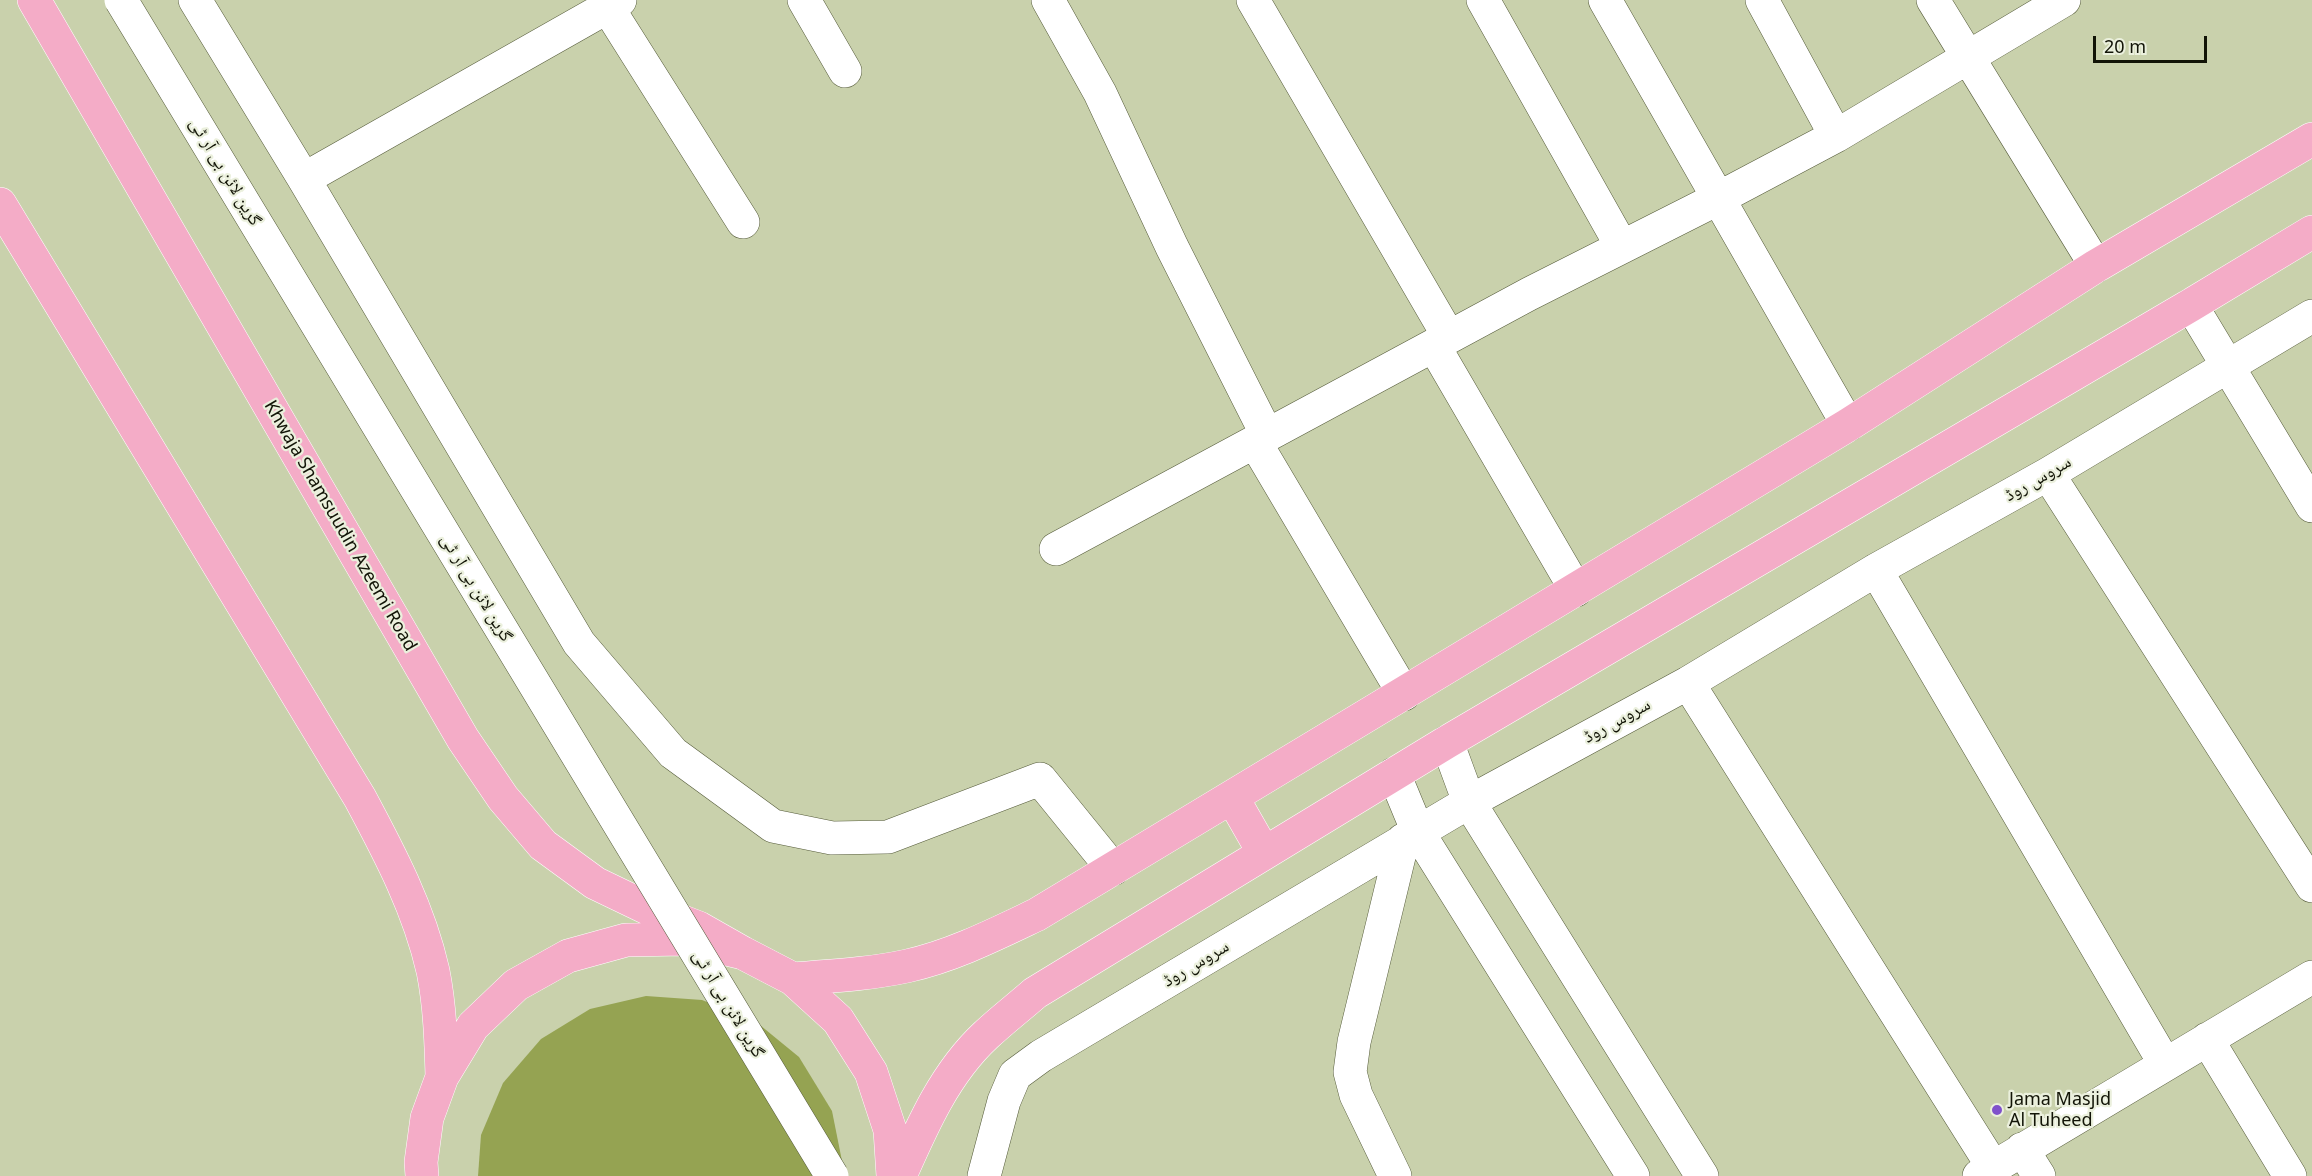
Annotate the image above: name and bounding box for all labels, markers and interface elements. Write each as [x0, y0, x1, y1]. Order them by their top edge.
scale bar [2096, 24, 2210, 62]
text: 20 m [2104, 34, 2146, 58]
street label: گرین لائن بی آر ٹی [184, 114, 266, 230]
street label: Khwaja Shamsuudin Azeemi Road [259, 397, 421, 655]
street label: سروس روڈ [2001, 451, 2075, 507]
street label: گرین لائن بی آر ٹی [435, 530, 517, 646]
street label: سروس روڈ [1580, 694, 1654, 748]
street label: سروس روڈ [1159, 936, 1233, 992]
street label: گرین لائن بی آر ٹی [687, 946, 769, 1062]
place label: Jama Masjid Al Tuheed [2009, 1089, 2111, 1132]
marker: Jama Masjid Al Tuheed [1990, 1103, 2004, 1117]

